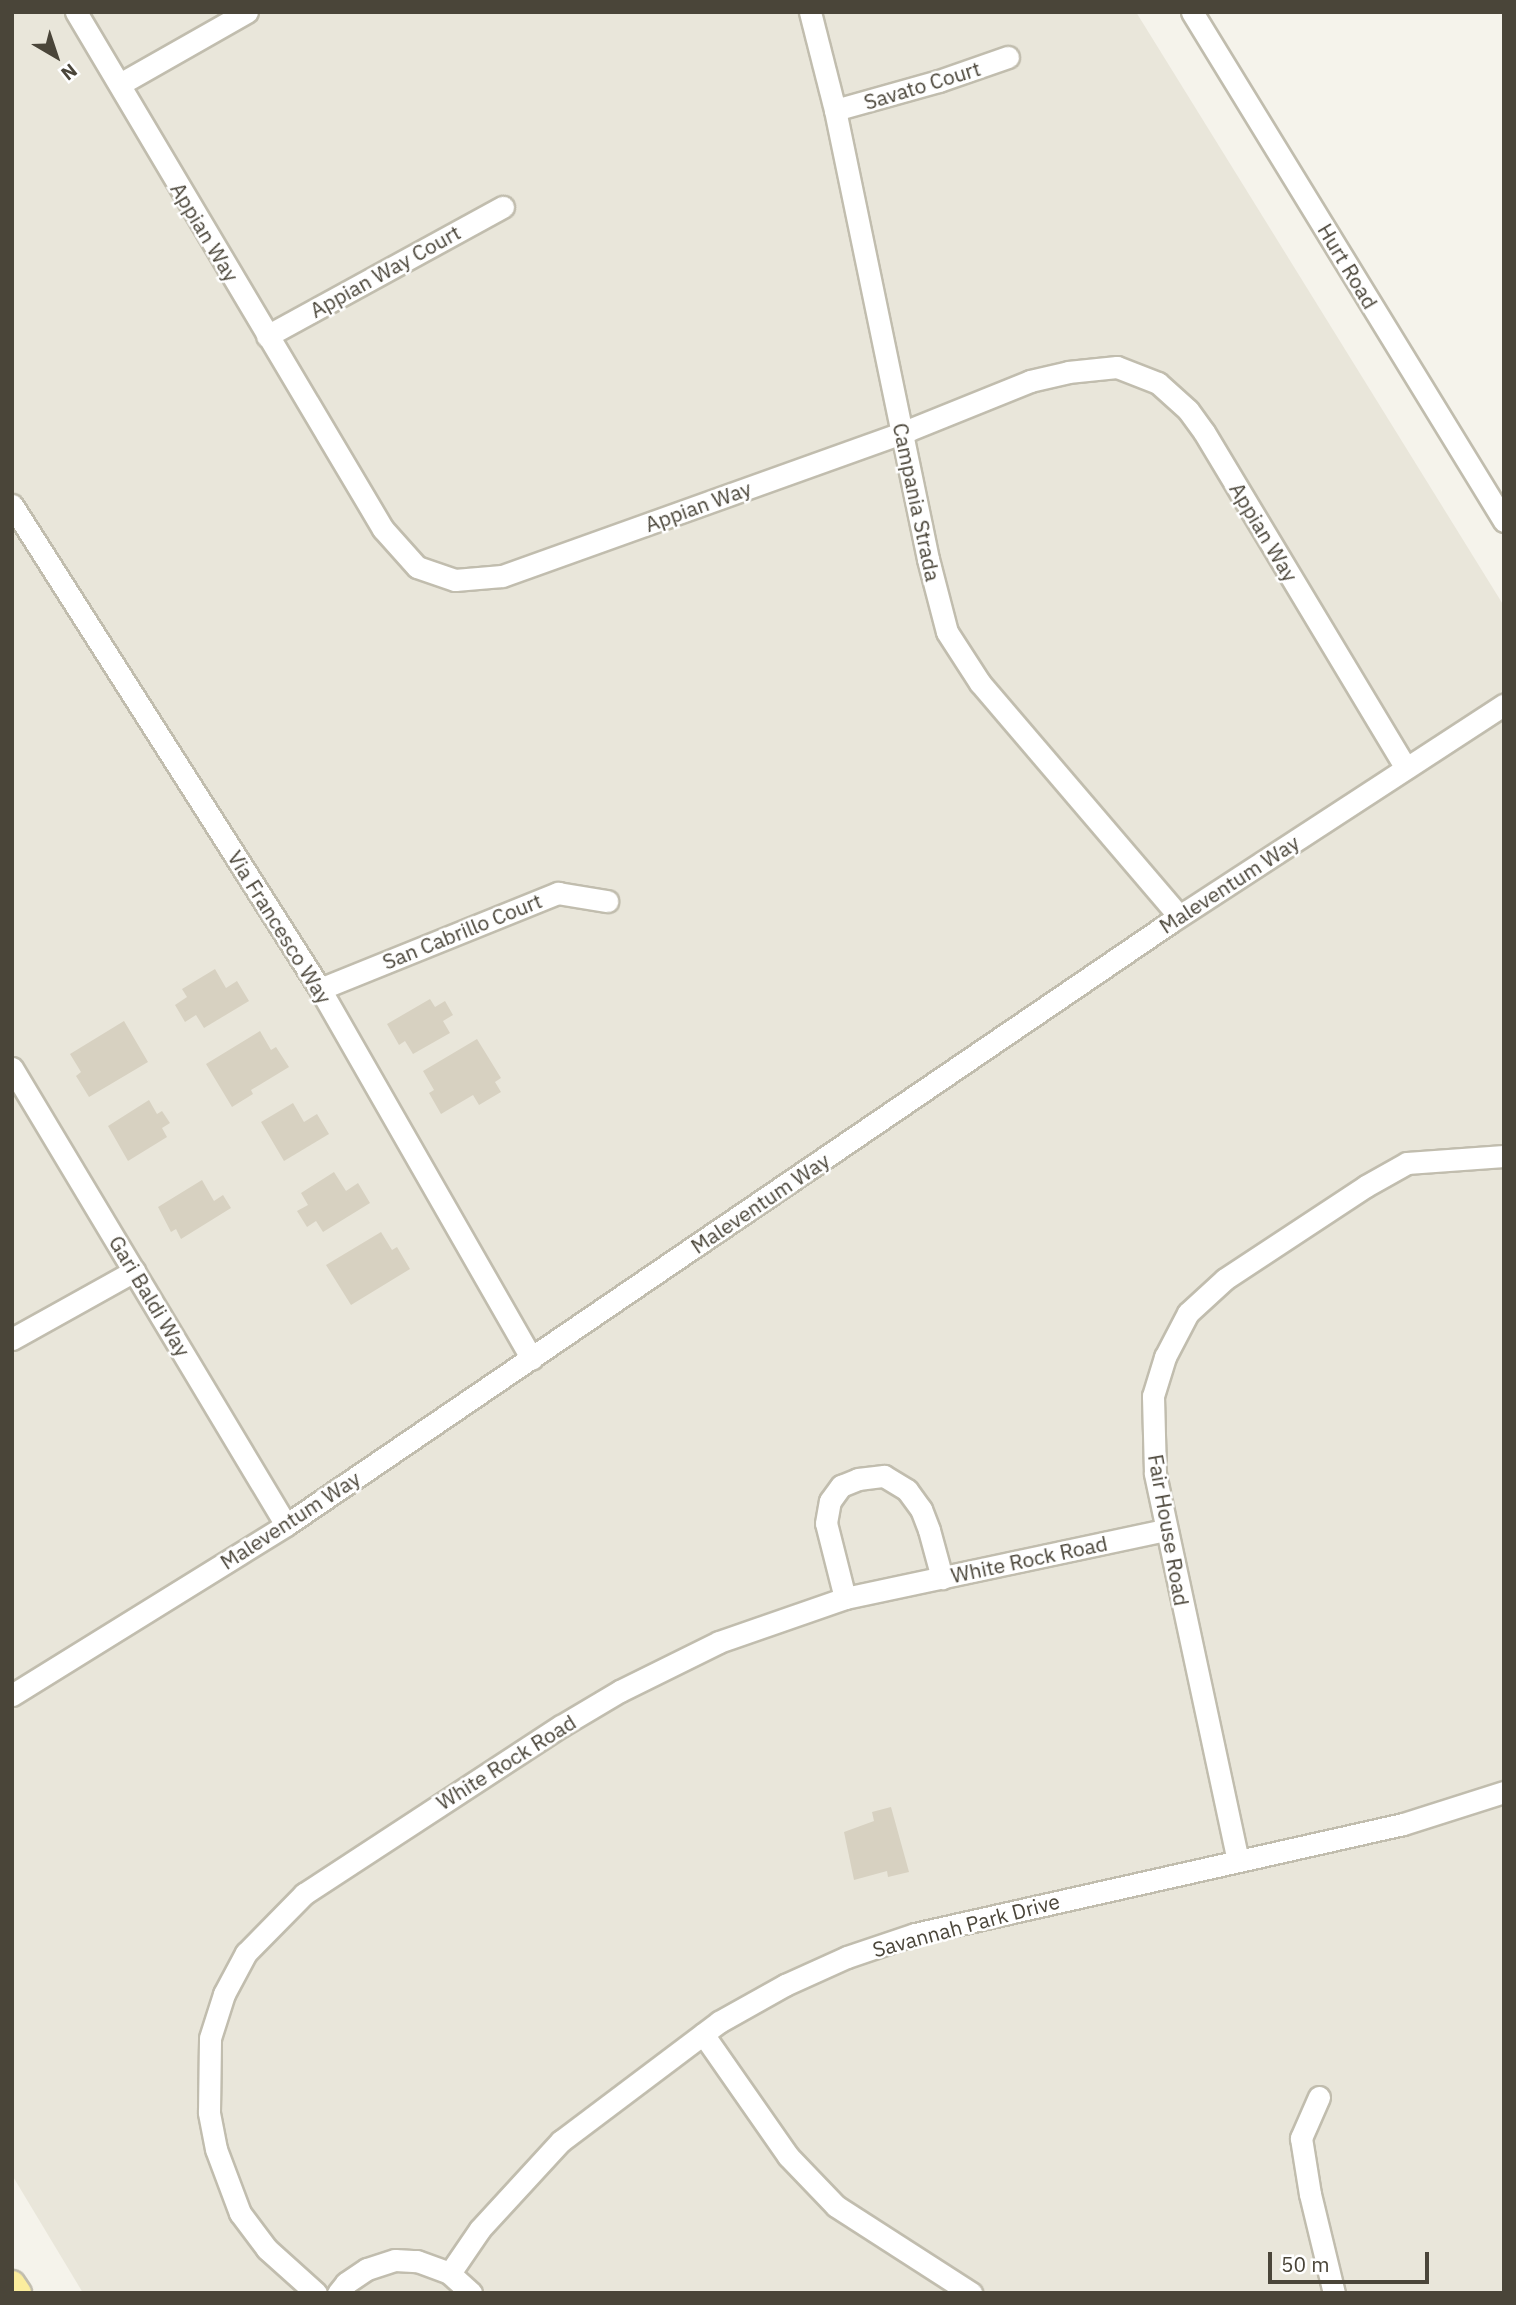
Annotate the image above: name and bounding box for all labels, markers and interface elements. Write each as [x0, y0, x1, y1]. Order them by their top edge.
north arrow [21, 21, 91, 91]
street label: Savato Court [861, 55, 983, 115]
text: N [56, 59, 82, 86]
street label: Appian Way [166, 178, 244, 286]
street label: Appian Way Court [305, 219, 465, 323]
street label: Hurt Road [1313, 219, 1383, 313]
street label: Campania Strada [888, 421, 946, 583]
street label: Appian Way [641, 475, 755, 537]
street label: Appian Way [1225, 478, 1303, 586]
street label: Maleventum Way [1154, 829, 1304, 939]
street label: Via Francesco Way [223, 846, 337, 1008]
street label: San Cabrillo Court [379, 888, 545, 974]
street label: Maleventum Way [686, 1147, 834, 1259]
street label: Gari Baldi Way [104, 1231, 196, 1361]
street label: Fair House Road [1143, 1452, 1195, 1608]
street label: Maleventum Way [215, 1465, 365, 1575]
street label: White Rock Road [948, 1530, 1110, 1588]
street label: White Rock Road [432, 1709, 580, 1815]
street label: Savannah Park Drive [870, 1888, 1062, 1962]
scale bar [1271, 2238, 1432, 2282]
text: 50 m [1281, 2250, 1330, 2278]

